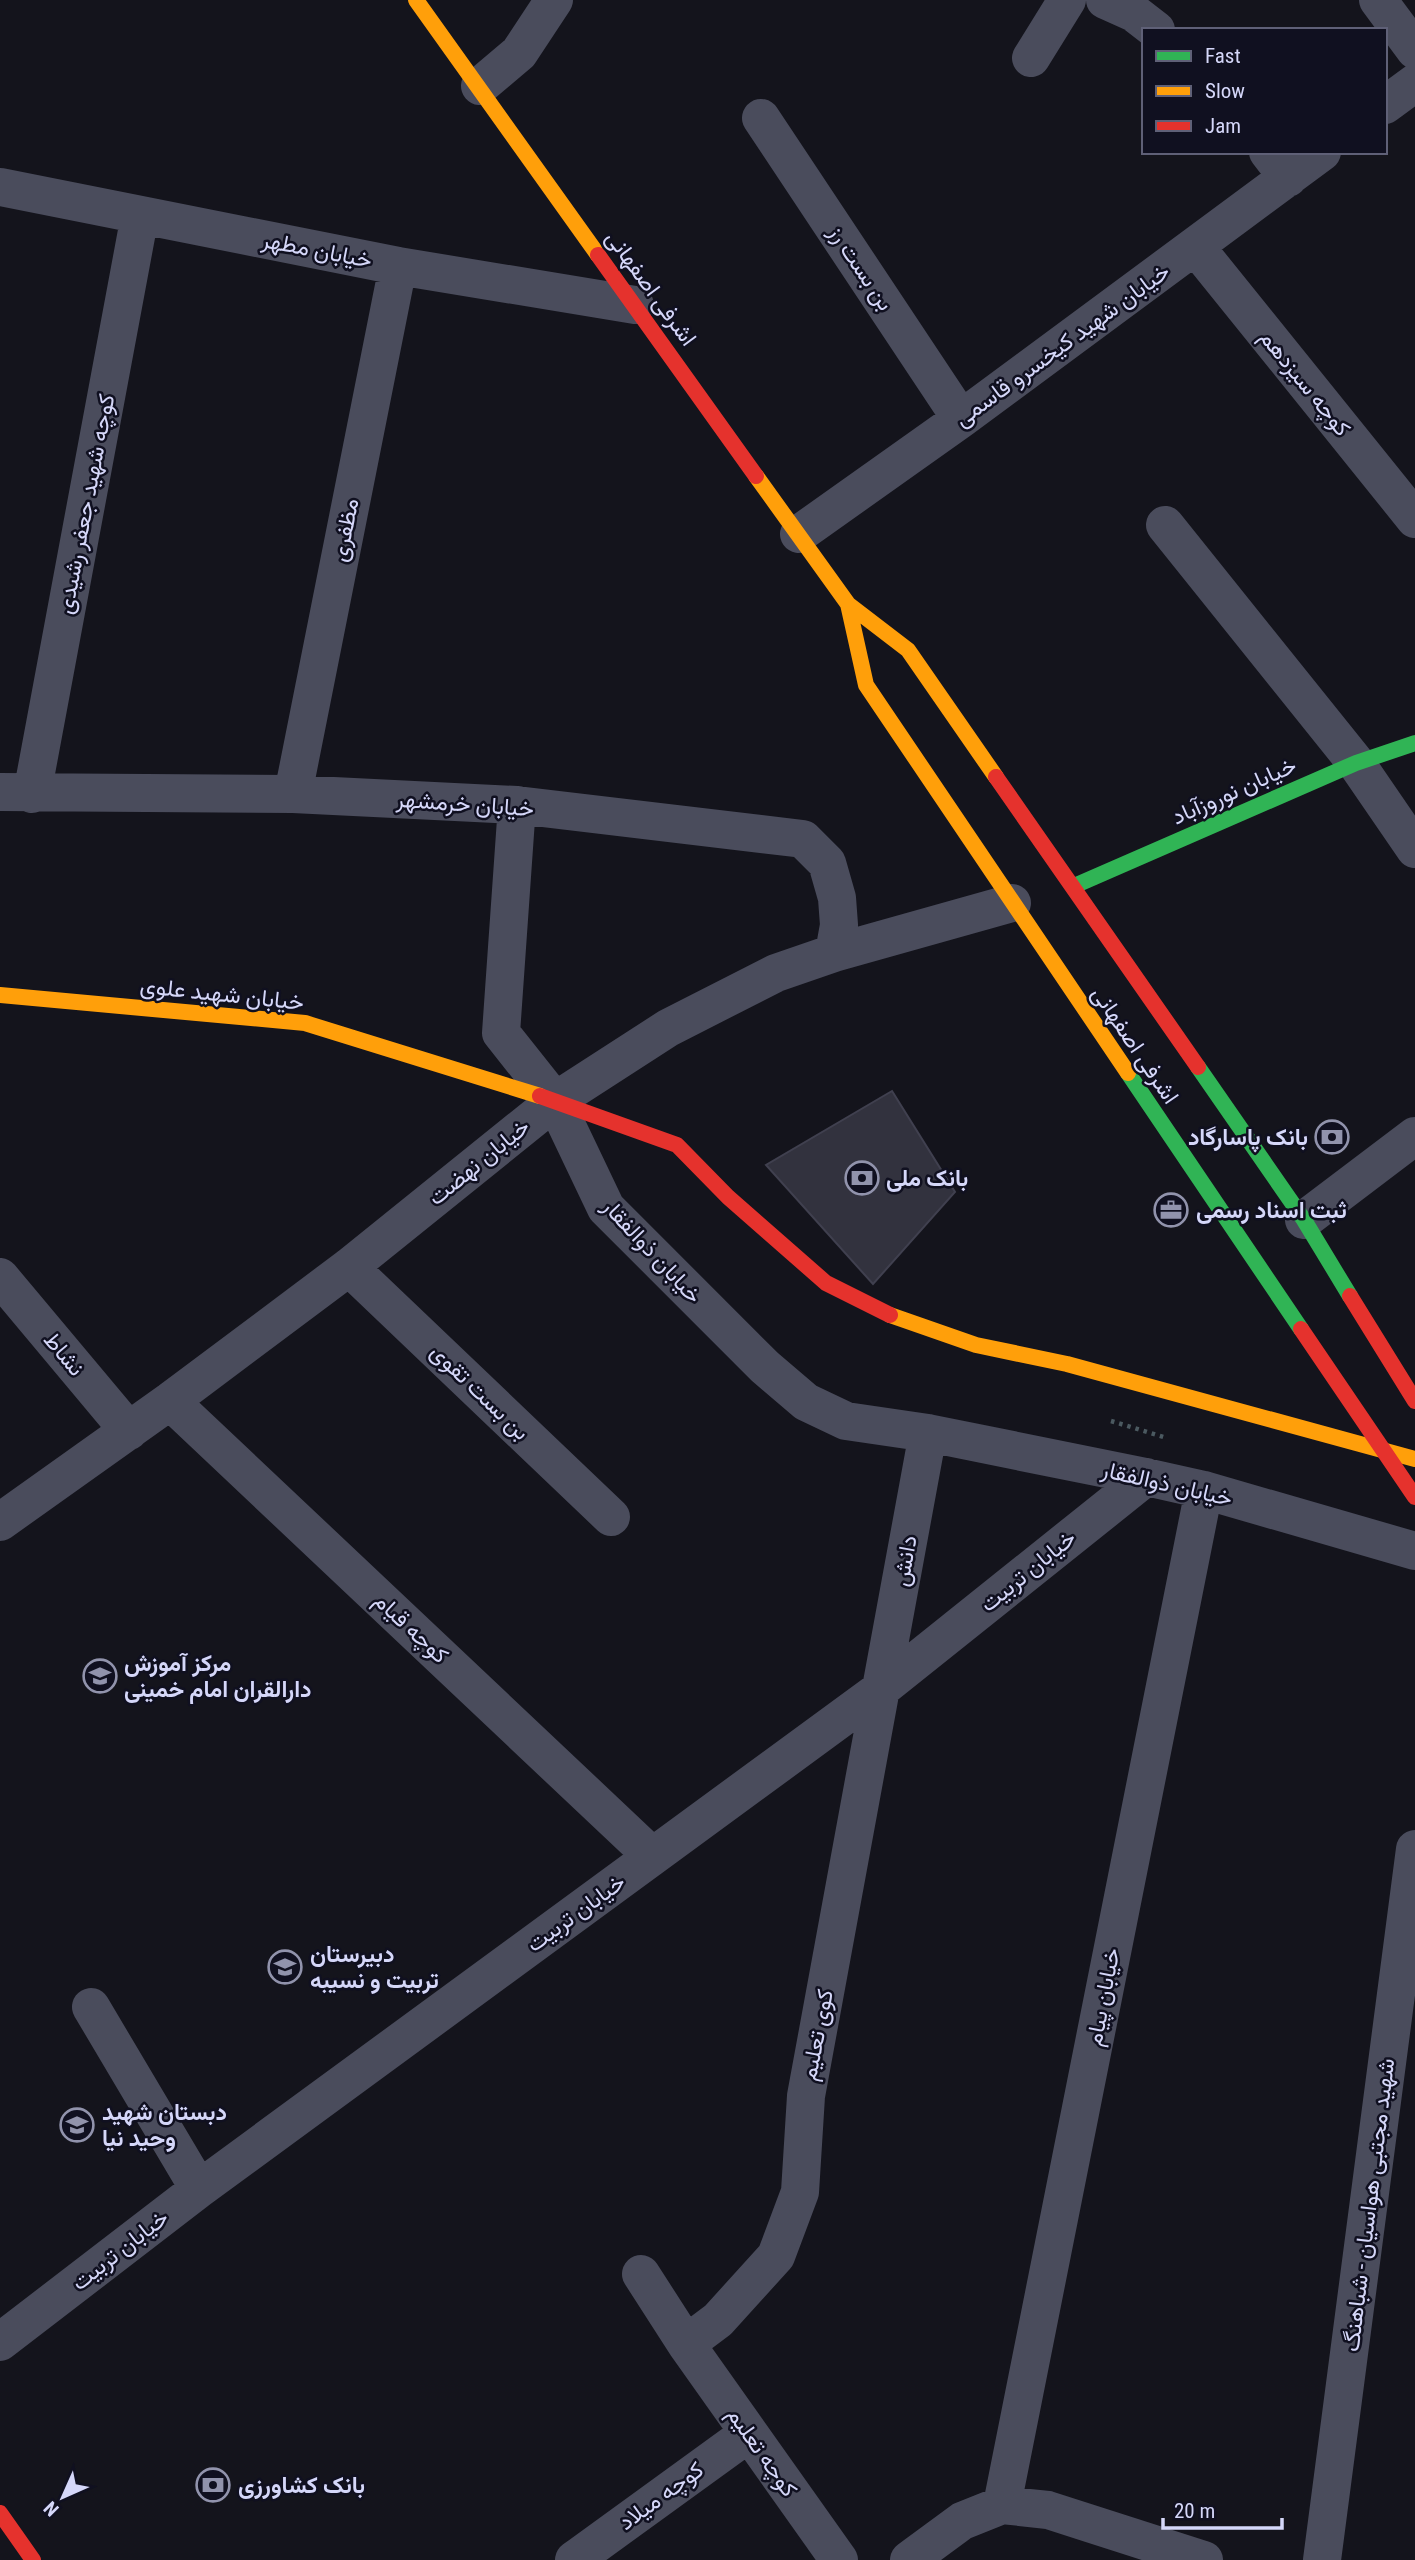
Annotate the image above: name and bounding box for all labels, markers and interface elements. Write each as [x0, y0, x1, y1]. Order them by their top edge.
legend [1142, 28, 1387, 154]
text: Fast [1205, 44, 1241, 68]
text: Slow [1205, 79, 1245, 103]
text: Jam [1205, 114, 1241, 138]
street label: بن بست رز [821, 219, 899, 316]
street label: اشرفی اصفهانی [599, 225, 702, 352]
street label: خیابان مطهر [259, 226, 374, 275]
street label: خیابان شهید کیخسرو قاسمی [949, 258, 1176, 433]
street label: کوچه سیزدهم [1252, 324, 1356, 443]
street label: کوچه شهید جعفر رشیدی [51, 392, 123, 617]
street label: مظفری [326, 496, 365, 564]
street label: خیابان نوروزآباد [1168, 752, 1301, 831]
street label: خیابان خرمشهر [394, 786, 535, 823]
street label: خیابان شهید علوی [139, 972, 305, 1017]
street label: اشرفی اصفهانی [1085, 981, 1184, 1110]
street label: خیابان نهضت [423, 1113, 536, 1212]
bank icon: بانک پاسارگاد [1313, 1118, 1351, 1156]
place label: بانک پاسارگاد [1188, 1124, 1308, 1153]
bank icon: بانک ملی [843, 1159, 881, 1197]
place label: بانک ملی [886, 1165, 968, 1192]
office icon: ثبت اسناد رسمی [1152, 1191, 1190, 1229]
street label: خیابان ذوالفقار [595, 1192, 707, 1310]
place label: ثبت اسناد رسمی [1196, 1197, 1347, 1225]
street label: نشاط [38, 1327, 90, 1381]
street label: بن بست تقوی [424, 1338, 535, 1447]
street label: خیابان ذوالفقار [1098, 1456, 1235, 1513]
street label: خیابان تربیت [975, 1524, 1082, 1619]
street label: دانش [887, 1533, 923, 1589]
street label: کوچه قیام [367, 1587, 454, 1671]
place label: مرکز آموزش دارالقران امام خمینی [124, 1650, 312, 1704]
school or university icon: مرکز آموزش دارالقران امام خمینی [81, 1657, 119, 1695]
street label: خیابان تربیت [521, 1868, 631, 1959]
place label: دبیرستان تربیت و نسیبه [310, 1941, 439, 1995]
street label: خیابان پیام [1080, 1946, 1128, 2049]
school or university icon: دبیرستان تربیت و نسیبه [266, 1948, 304, 1986]
street label: کوی تعلیم [795, 1987, 840, 2083]
street label: شهید مجتبی هواسیان - شباهنگ [1338, 2057, 1401, 2353]
place label: دبستان شهید وحید نیا [102, 2099, 227, 2153]
school or university icon: دبستان شهید وحید نیا [58, 2106, 96, 2144]
street label: خیابان تربیت [66, 2204, 174, 2297]
street label: کوچه تعلیم [720, 2402, 803, 2503]
street label: کوچه میلاد [613, 2456, 710, 2537]
north arrow [28, 2462, 98, 2532]
bank icon: بانک کشاورزی [194, 2466, 232, 2504]
place label: بانک کشاورزی [238, 2472, 365, 2500]
scale bar [1163, 2486, 1282, 2530]
text: N [39, 2496, 64, 2521]
text: 20 m [1174, 2499, 1215, 2523]

